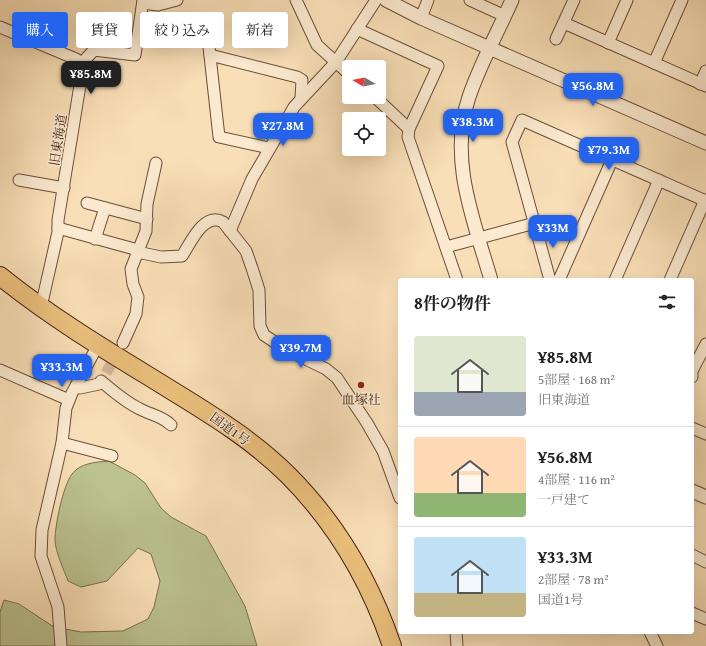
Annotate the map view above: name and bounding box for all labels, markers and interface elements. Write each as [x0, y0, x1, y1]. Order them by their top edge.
chip: 購入 [12, 12, 68, 48]
chip: 賃貸 [76, 12, 132, 48]
chip: 絞り込み [140, 12, 224, 48]
chip: 新着 [232, 12, 288, 48]
north arrow [342, 60, 386, 104]
map controls [342, 60, 386, 156]
pin: ¥85.8M [58, 61, 124, 95]
text: ¥85.8M [70, 64, 112, 83]
pin: ¥56.8M [560, 73, 626, 107]
text: ¥56.8M [572, 76, 614, 95]
pin: ¥38.3M [440, 109, 506, 143]
button: locate [342, 112, 386, 156]
text: ¥38.3M [452, 112, 494, 131]
street label: 旧東海道 [45, 113, 71, 167]
pin: ¥27.8M [250, 113, 316, 147]
text: ¥27.8M [262, 116, 304, 135]
pin: ¥79.3M [576, 137, 642, 171]
text: ¥79.3M [588, 140, 630, 159]
pin: ¥33M [529, 215, 577, 249]
text: ¥33M [537, 218, 569, 237]
text: 8件の物件 [414, 290, 491, 315]
icon: filters [656, 291, 678, 313]
pin: ¥39.7M [268, 335, 334, 369]
text: ¥39.7M [280, 338, 322, 357]
text: ¥85.8M [538, 344, 593, 369]
icon: home [446, 352, 494, 400]
pin: ¥33.3M [29, 354, 95, 388]
text: ¥33.3M [41, 357, 83, 376]
text: 5部屋 · 168 m² [538, 370, 615, 389]
marker: 血塚社 [356, 380, 366, 390]
place label: 血塚社 [341, 390, 381, 409]
text: 旧東海道 [538, 390, 590, 409]
street label: 国道1号 [206, 408, 254, 450]
text: ¥56.8M [538, 444, 593, 469]
icon: home [446, 453, 494, 501]
text: 4部屋 · 116 m² [538, 470, 615, 489]
text: 一戸建て [538, 490, 590, 509]
text: ¥33.3M [538, 544, 593, 569]
icon: home [446, 553, 494, 601]
text: 2部屋 · 78 m² [538, 570, 609, 589]
text: 国道1号 [538, 590, 583, 609]

